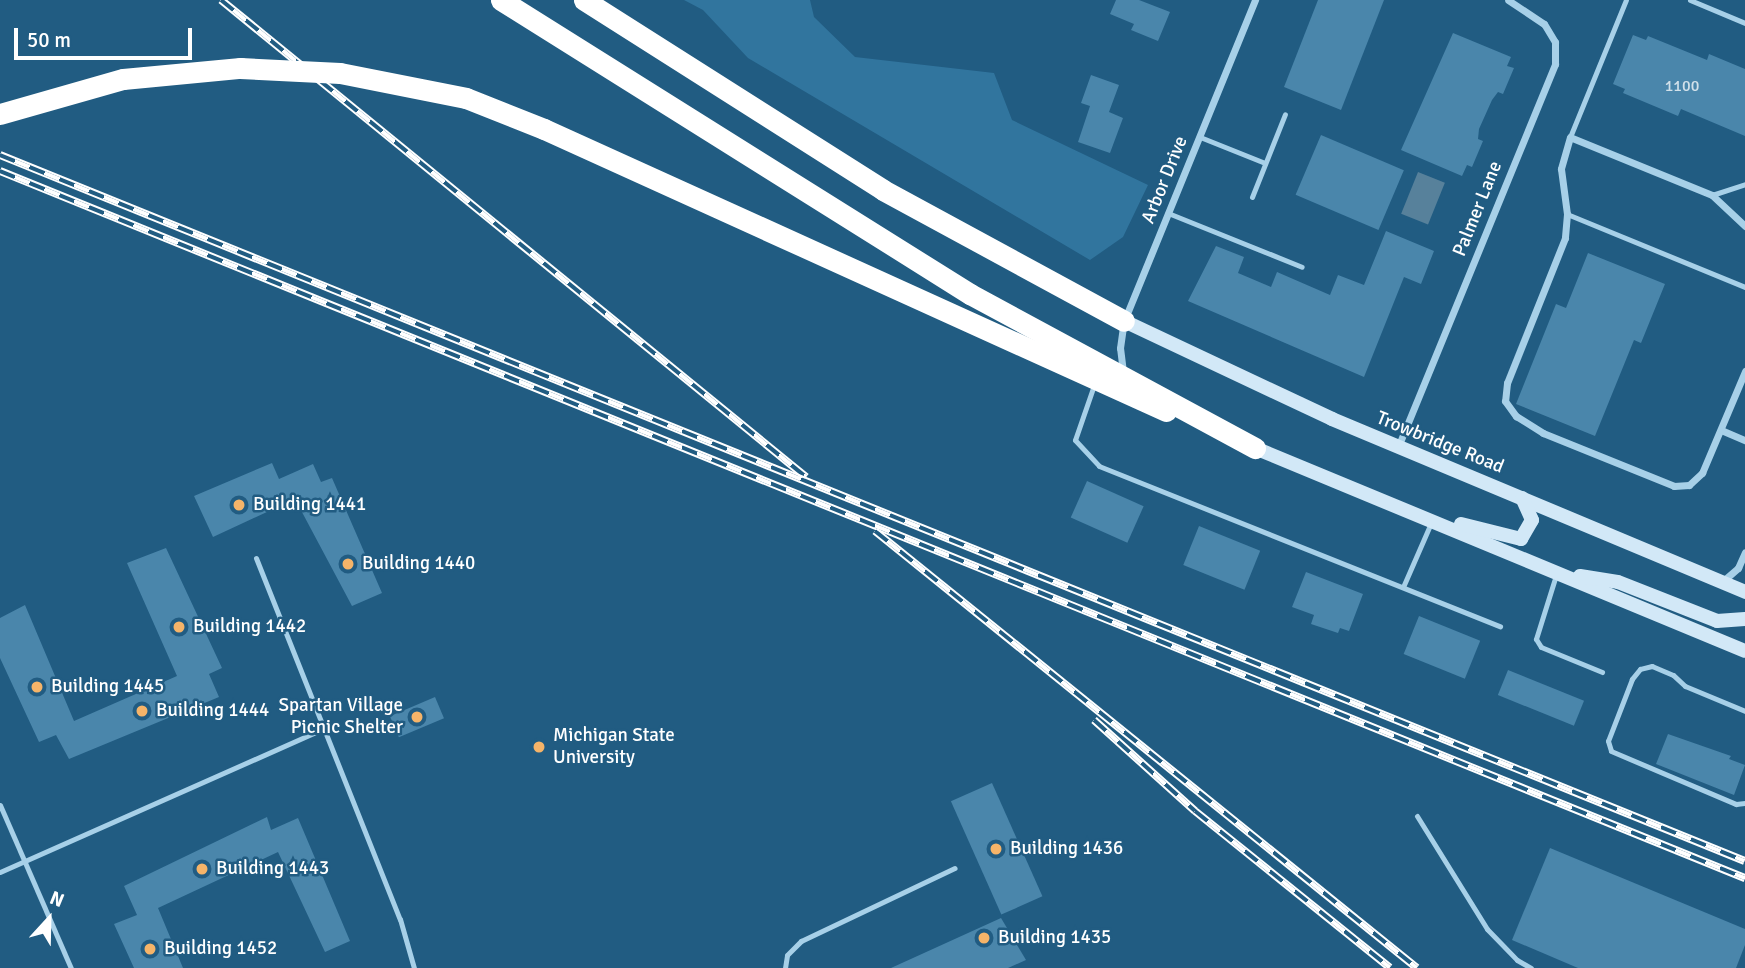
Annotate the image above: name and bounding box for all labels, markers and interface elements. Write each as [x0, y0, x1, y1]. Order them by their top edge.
scale bar [18, 14, 196, 58]
text: 50 m [27, 27, 71, 53]
house number: 1100 [1665, 76, 1699, 96]
street label: Arbor Drive [1137, 133, 1193, 227]
street label: Palmer Lane [1449, 158, 1507, 260]
street label: Trowbridge Road [1373, 407, 1507, 479]
place label: Building 1441 [253, 494, 366, 516]
marker: Building 1441 [231, 497, 247, 513]
place label: Building 1440 [362, 553, 475, 575]
marker: Building 1440 [340, 556, 356, 572]
place label: Building 1442 [193, 616, 306, 638]
marker: Building 1442 [171, 619, 187, 635]
place label: Building 1445 [51, 676, 164, 698]
marker: Building 1445 [29, 679, 45, 695]
place label: Spartan Village Picnic Shelter [278, 695, 403, 739]
place label: Building 1444 [156, 700, 269, 722]
marker: Building 1444 [134, 703, 150, 719]
marker: Spartan Village Picnic Shelter [409, 709, 425, 725]
place label: Michigan State University [553, 725, 675, 769]
marker: Michigan State University [531, 739, 547, 755]
place label: Building 1436 [1010, 838, 1123, 860]
marker: Building 1436 [988, 841, 1004, 857]
place label: Building 1443 [216, 858, 329, 880]
marker: Building 1443 [194, 861, 210, 877]
north arrow [14, 884, 84, 954]
text: N [46, 886, 67, 913]
place label: Building 1435 [998, 927, 1111, 949]
marker: Building 1435 [976, 930, 992, 946]
place label: Building 1452 [164, 938, 277, 960]
marker: Building 1452 [142, 941, 158, 957]

